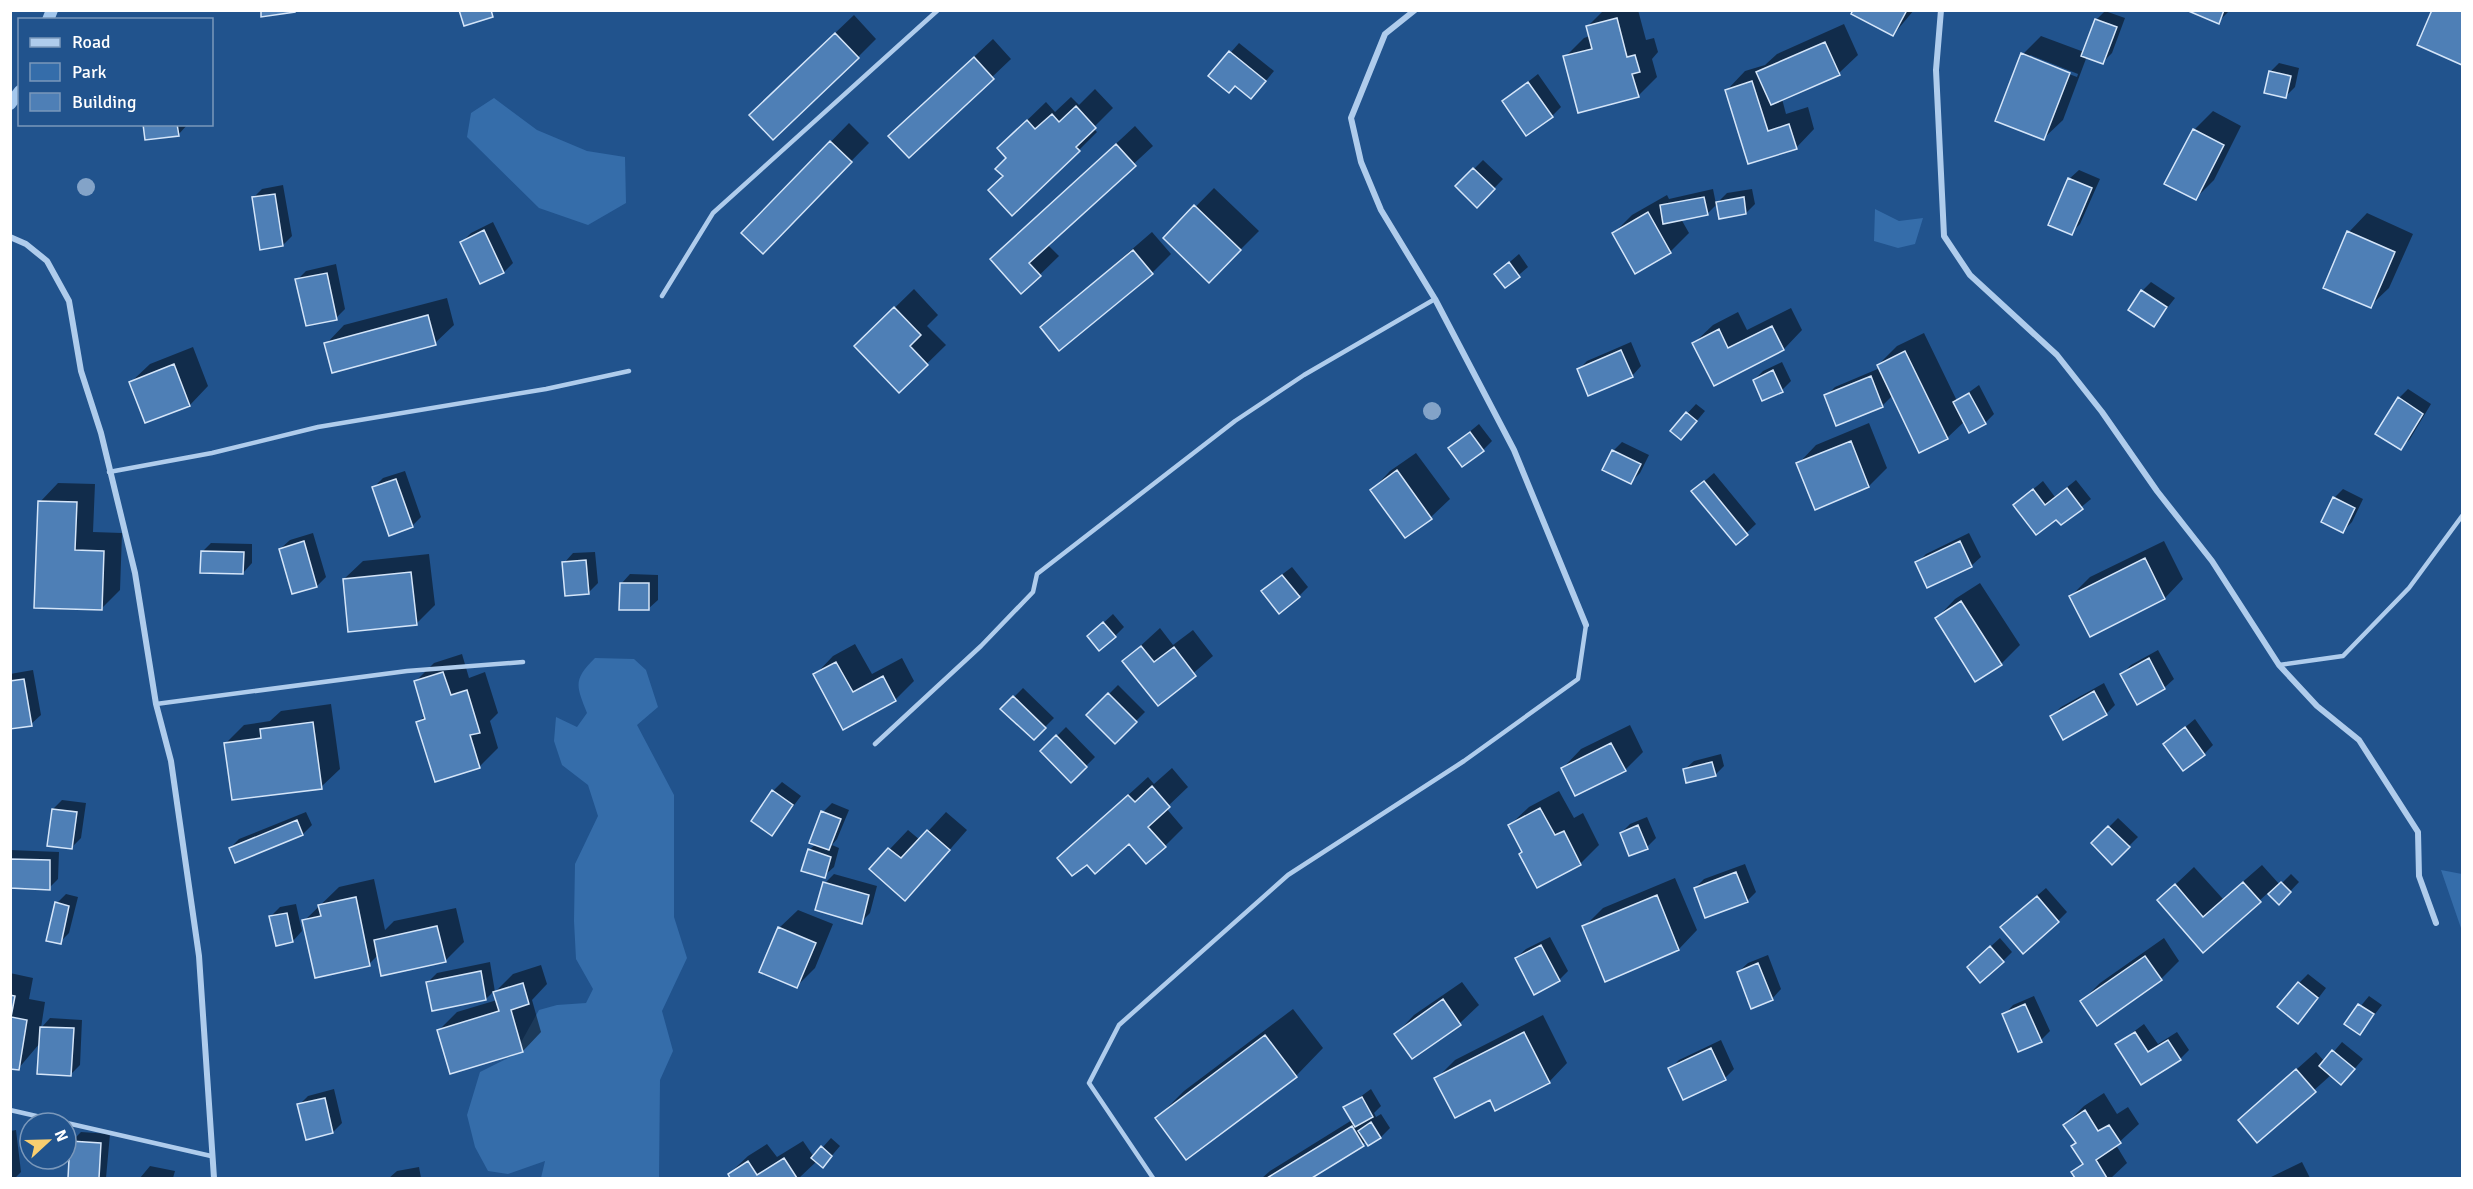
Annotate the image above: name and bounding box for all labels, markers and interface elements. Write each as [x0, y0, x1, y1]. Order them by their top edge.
legend [18, 18, 213, 126]
text: Road [72, 31, 111, 53]
text: Park [72, 61, 107, 83]
text: Building [72, 91, 136, 113]
north arrow [18, 1111, 78, 1171]
text: N [50, 1127, 72, 1145]

